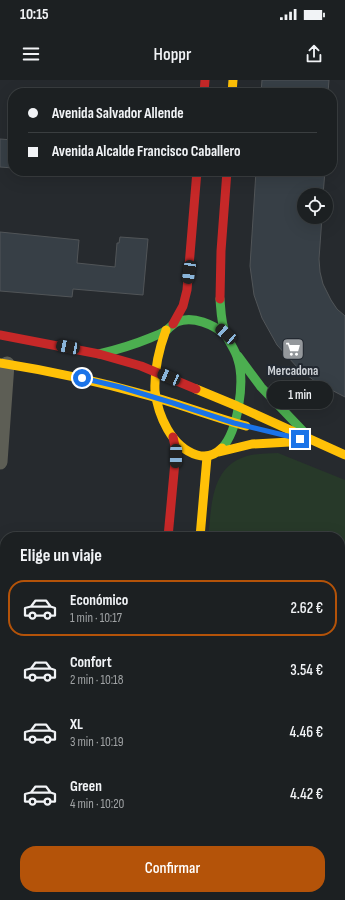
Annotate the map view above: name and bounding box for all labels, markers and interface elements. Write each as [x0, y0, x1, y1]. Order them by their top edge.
text: 10:15 [20, 5, 49, 24]
icon: menu [20, 43, 42, 65]
icon: share [303, 43, 325, 65]
text: Hoppr [154, 44, 191, 65]
text: Avenida Salvador Allende [52, 104, 184, 123]
text: Avenida Alcalde Francisco Caballero [52, 142, 241, 161]
map controls [297, 188, 333, 224]
button: locate [297, 188, 333, 224]
car [181, 259, 197, 285]
car [213, 322, 239, 346]
supermarket icon: Mercadona [280, 336, 306, 362]
car [55, 339, 81, 355]
place label: Mercadona [268, 363, 318, 379]
car [156, 367, 182, 387]
route start [73, 369, 91, 387]
callout: 1 min [267, 381, 333, 409]
text: 1 min [288, 387, 312, 403]
route end [291, 430, 309, 448]
car [170, 444, 182, 468]
text: Elige un viaje [20, 545, 102, 566]
icon: car [22, 590, 58, 626]
text: Económico [70, 591, 128, 610]
text: 2.62 € [290, 599, 323, 618]
text: 1 min · 10:17 [70, 610, 122, 626]
icon: car [22, 652, 58, 688]
text: Confort [70, 653, 112, 672]
text: 3.54 € [290, 661, 323, 680]
text: 2 min · 10:18 [70, 672, 123, 688]
icon: car [22, 714, 58, 750]
text: XL [70, 715, 83, 734]
text: 4.46 € [290, 723, 323, 742]
text: 3 min · 10:19 [70, 734, 124, 750]
icon: car [22, 776, 58, 812]
text: Green [70, 777, 102, 796]
text: 4.42 € [290, 785, 323, 804]
text: 4 min · 10:20 [70, 796, 124, 812]
button: Confirmar [20, 846, 325, 892]

